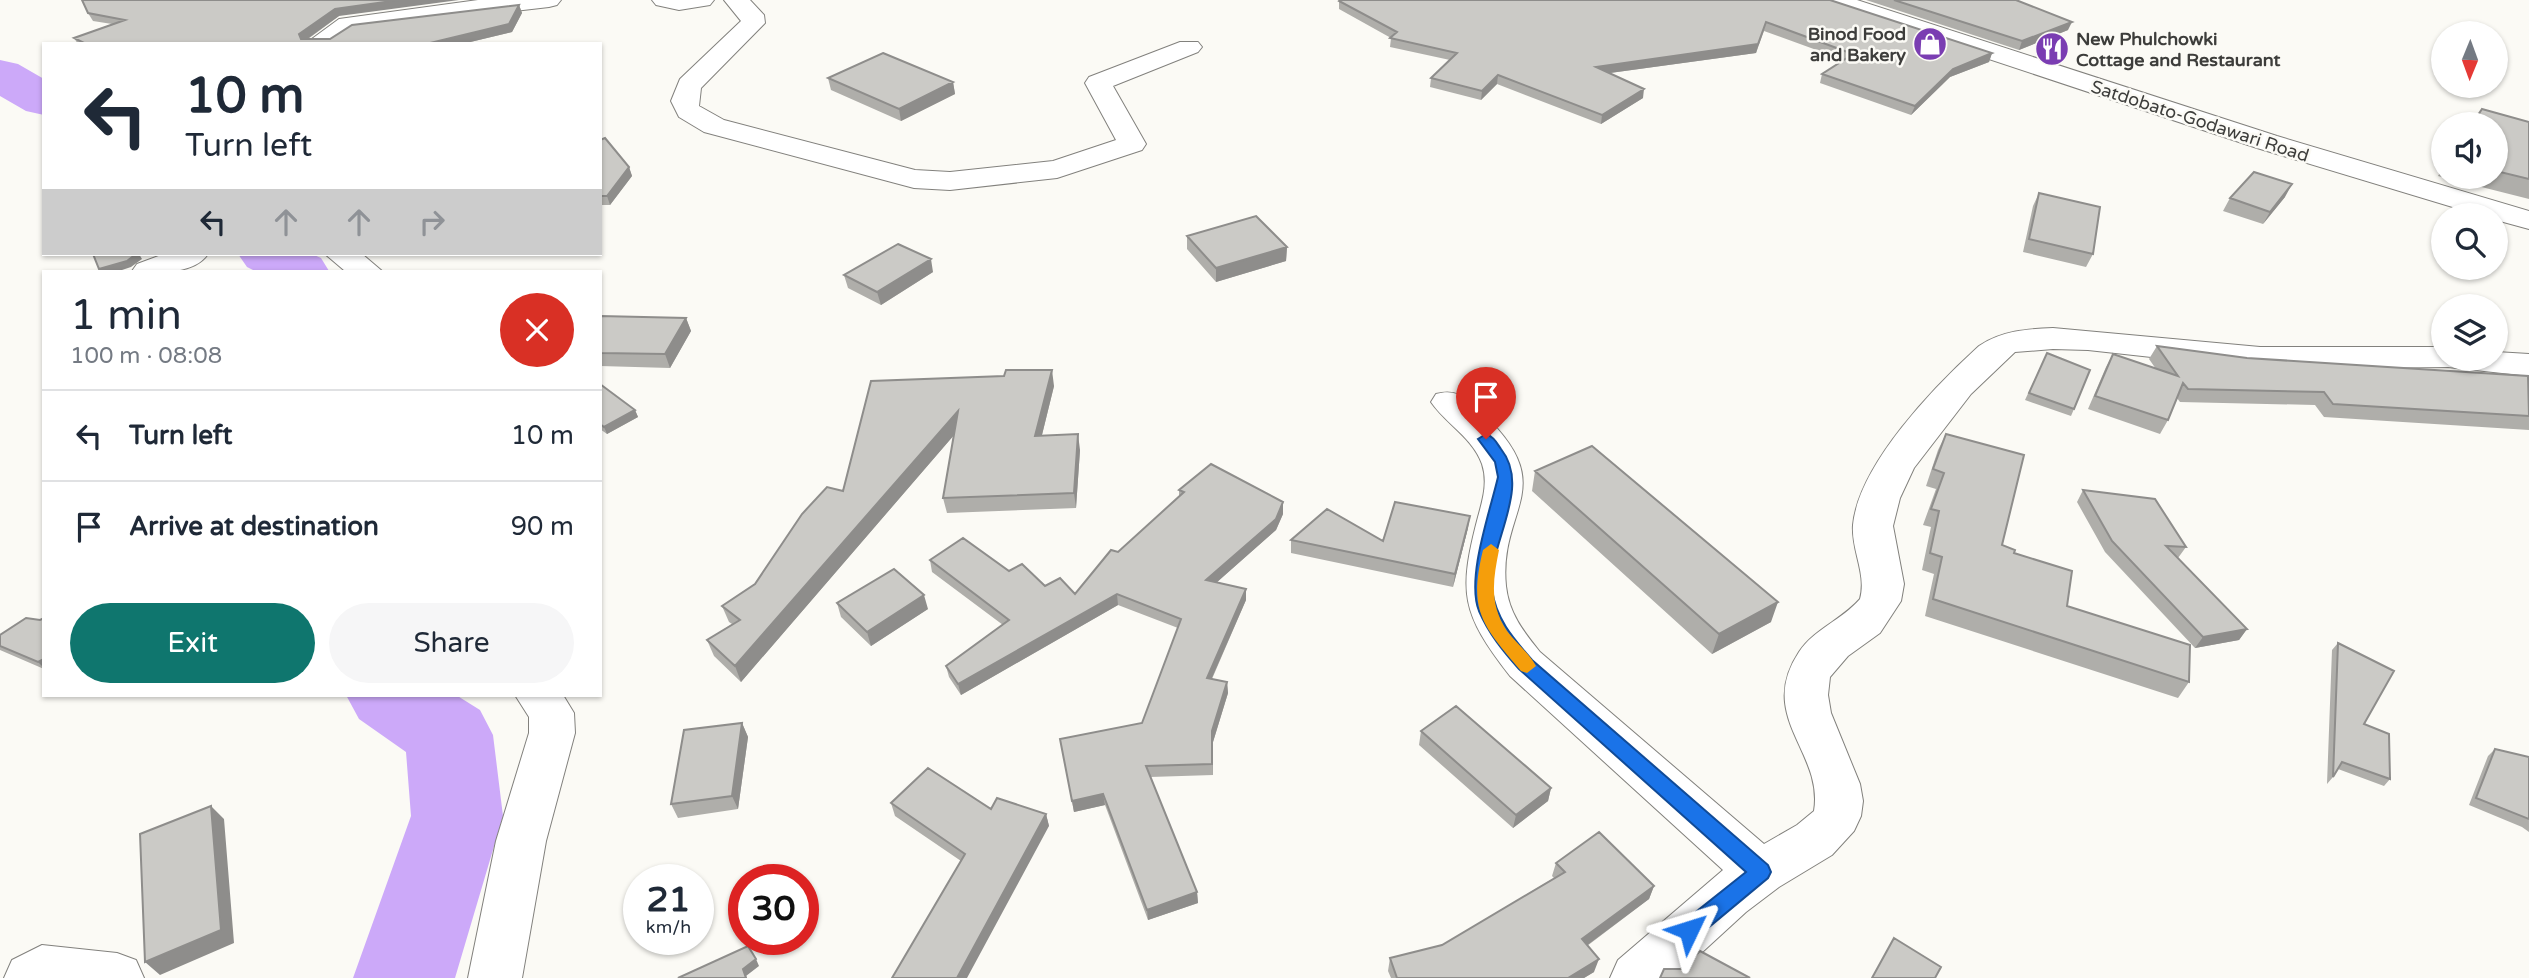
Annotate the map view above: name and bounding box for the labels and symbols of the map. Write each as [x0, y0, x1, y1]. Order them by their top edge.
north arrow [2431, 21, 2508, 98]
place label: Binod Food and Bakery [1808, 23, 1906, 66]
shop icon: Binod Food and Bakery [1911, 25, 1949, 63]
place label: New Phulchowki Cottage and Restaurant [2076, 28, 2281, 71]
restaurant icon: New Phulchowki Cottage and Restaurant [2033, 30, 2071, 68]
street label: Satdobato-Godawari Road [2088, 75, 2312, 167]
pin [1456, 367, 1516, 439]
speed limit sign: 30 [728, 864, 819, 955]
position arrow [1652, 893, 1726, 967]

